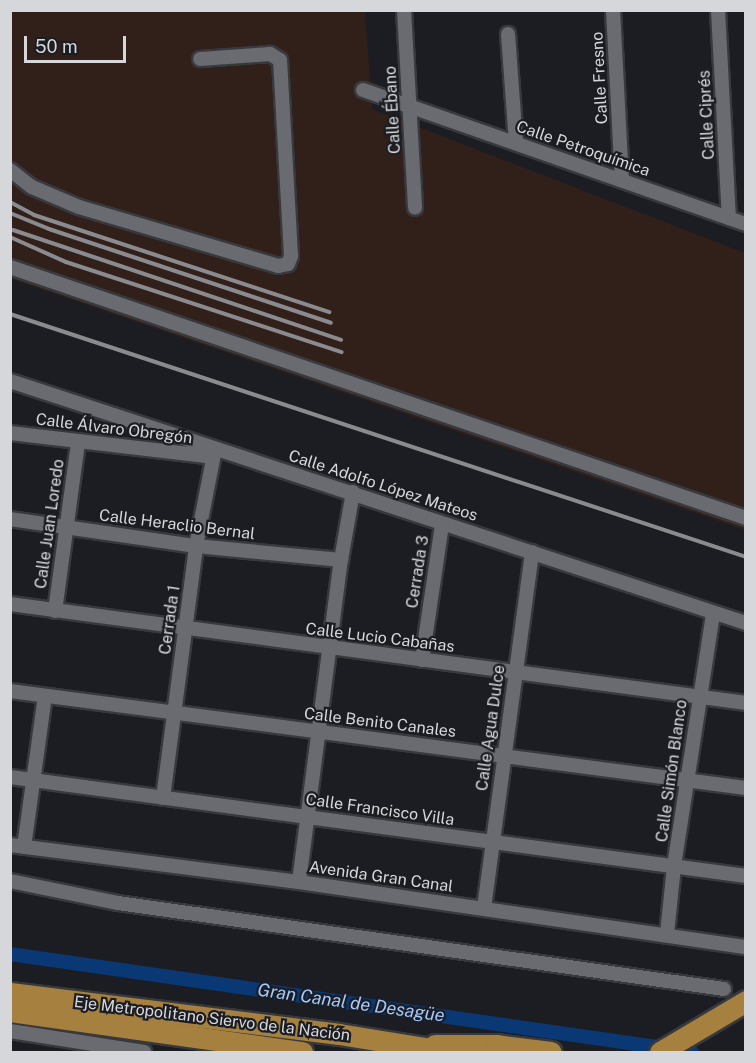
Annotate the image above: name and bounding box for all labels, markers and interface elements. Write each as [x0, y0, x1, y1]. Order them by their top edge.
scale bar [27, 24, 129, 62]
street label: Calle Fresno [588, 31, 612, 125]
text: 50 m [35, 36, 78, 57]
street label: Calle Ébano [381, 66, 405, 154]
street label: Calle Ciprés [695, 70, 719, 160]
street label: Calle Petroquímica [514, 117, 652, 181]
street label: Calle Álvaro Obregón [35, 410, 193, 448]
street label: Calle Adolfo López Mateos [286, 446, 480, 526]
street label: Calle Juan Loredo [31, 458, 69, 590]
street label: Calle Heraclio Bernal [98, 506, 256, 544]
street label: Cerrada 3 [403, 534, 433, 610]
street label: Cerrada 1 [156, 584, 184, 656]
street label: Calle Lucio Cabañas [304, 619, 456, 657]
street label: Calle Agua Dulce [473, 664, 509, 792]
street label: Calle Simón Blanco [652, 698, 692, 844]
street label: Calle Benito Canales [303, 704, 457, 742]
street label: Calle Francisco Villa [304, 790, 456, 830]
street label: Avenida Gran Canal [308, 857, 454, 897]
water label: Gran Canal de Desagüe [256, 979, 446, 1027]
street label: Eje Metropolitano Siervo de la Nación [73, 993, 351, 1045]

